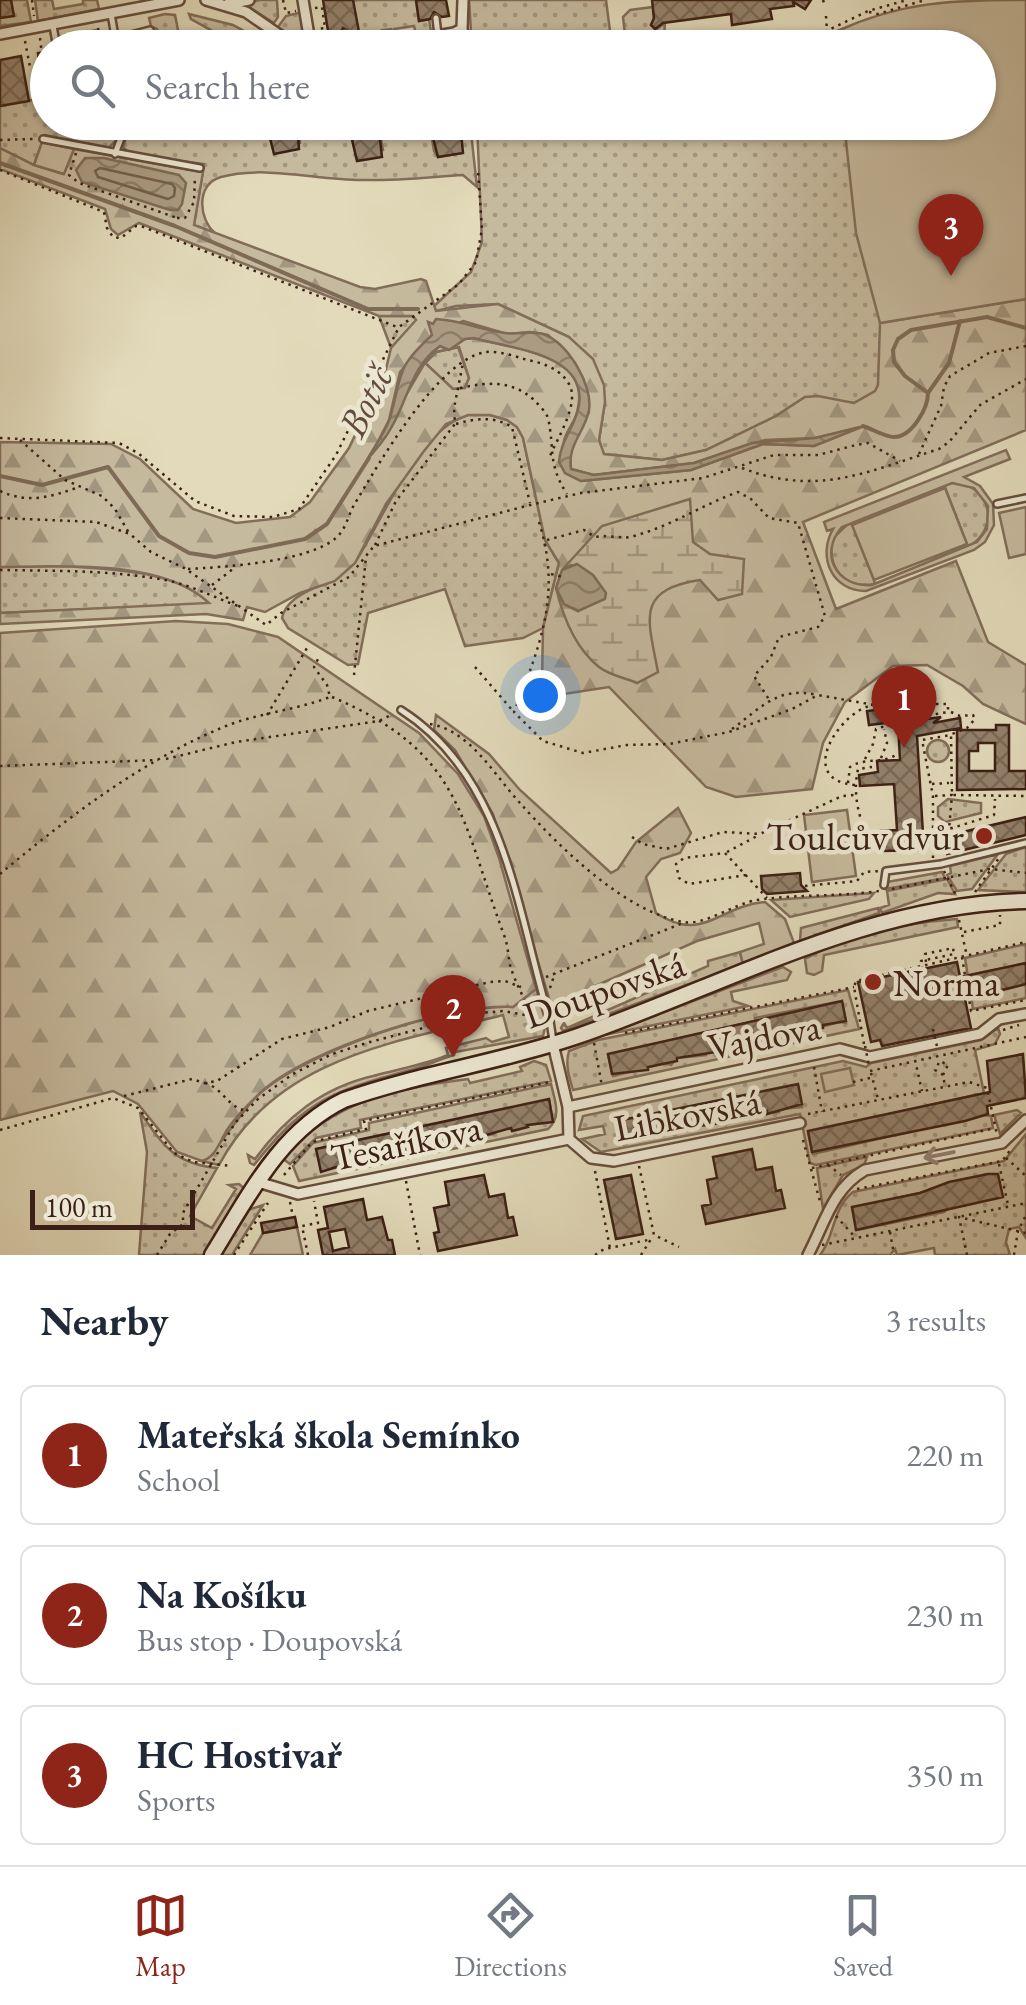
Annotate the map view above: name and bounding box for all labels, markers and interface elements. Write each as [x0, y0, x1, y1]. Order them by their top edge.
search box [30, 30, 996, 140]
icon: search [65, 58, 120, 113]
text: Search here [145, 61, 310, 110]
pin: 3 [918, 194, 984, 276]
water label: Botič [325, 354, 406, 446]
pin: 1 [872, 666, 936, 748]
your location [515, 670, 566, 721]
place label: Toulcův dvůr [766, 812, 964, 861]
marker: Toulcův dvůr [973, 825, 995, 847]
street label: Doupovská [517, 938, 692, 1039]
place label: Norma [893, 958, 1000, 1007]
marker: Norma [862, 971, 884, 993]
pin: 2 [420, 974, 486, 1057]
street label: Vajdova [703, 1001, 825, 1071]
street label: Libkovská [609, 1076, 765, 1152]
street label: Tesaříkova [326, 1102, 487, 1182]
one-way arrow [924, 1147, 956, 1166]
scale bar [30, 1185, 195, 1230]
text: 100 m [45, 1189, 113, 1225]
text: Nearby [40, 1293, 169, 1348]
text: 3 results [886, 1299, 986, 1341]
text: Mateřská škola Semínko [137, 1410, 520, 1459]
text: 1 [66, 1434, 83, 1476]
text: 220 m [907, 1434, 984, 1476]
text: School [137, 1459, 220, 1501]
text: Na Košíku [137, 1570, 307, 1619]
text: 2 [66, 1594, 83, 1636]
text: 230 m [907, 1594, 984, 1636]
text: Bus stop · Doupovská [137, 1619, 402, 1661]
text: HC Hostivař [137, 1730, 342, 1779]
text: 3 [66, 1754, 83, 1796]
text: 350 m [907, 1754, 984, 1796]
text: Sports [137, 1779, 215, 1821]
tab: Map [133, 1888, 188, 1984]
tab: Directions [454, 1888, 567, 1984]
tab: Saved [833, 1888, 893, 1984]

